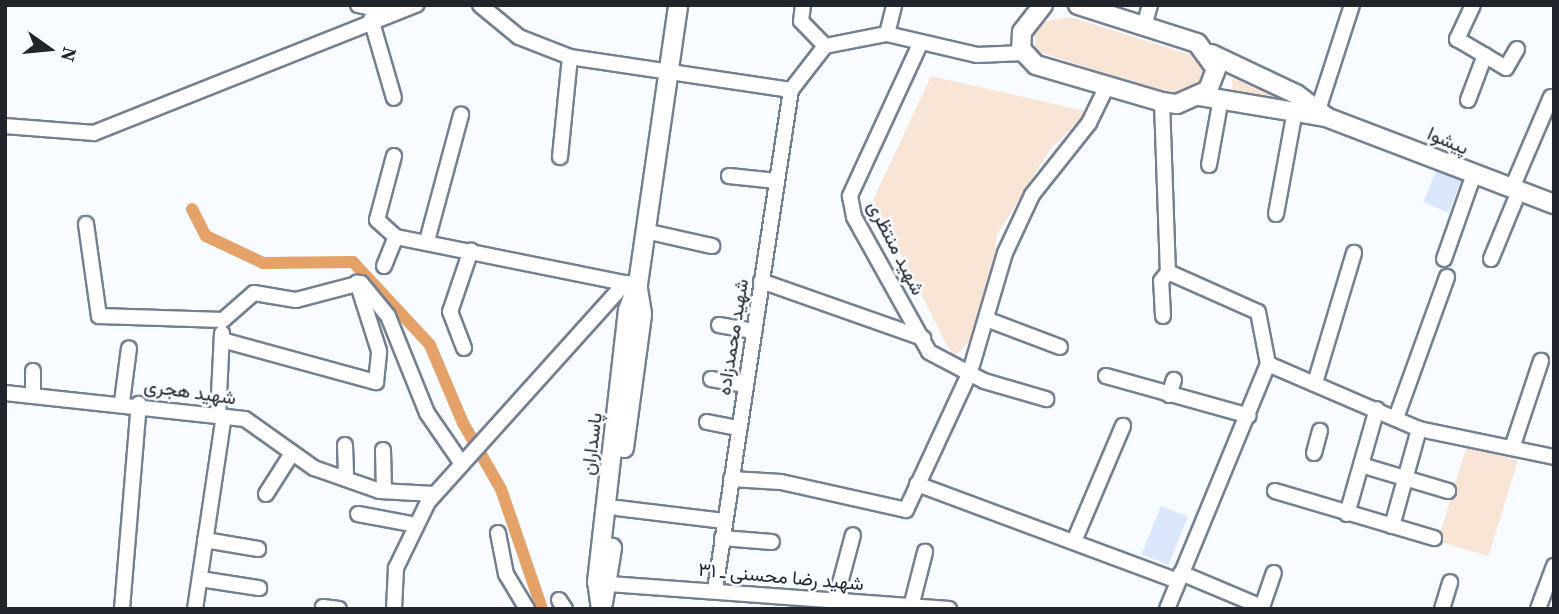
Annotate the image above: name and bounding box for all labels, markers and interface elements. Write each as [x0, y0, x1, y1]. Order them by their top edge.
north arrow [14, 14, 84, 84]
text: N [55, 44, 84, 64]
street label: پیشوا [1424, 122, 1472, 160]
street label: شهید منتظری [863, 197, 929, 299]
street label: شهید محمدزاده [713, 277, 753, 397]
street label: شهید هجری [142, 374, 238, 410]
street label: پاسداران [577, 411, 607, 477]
street label: شهید رضا محسنی ـ ۳۱ [697, 558, 865, 596]

